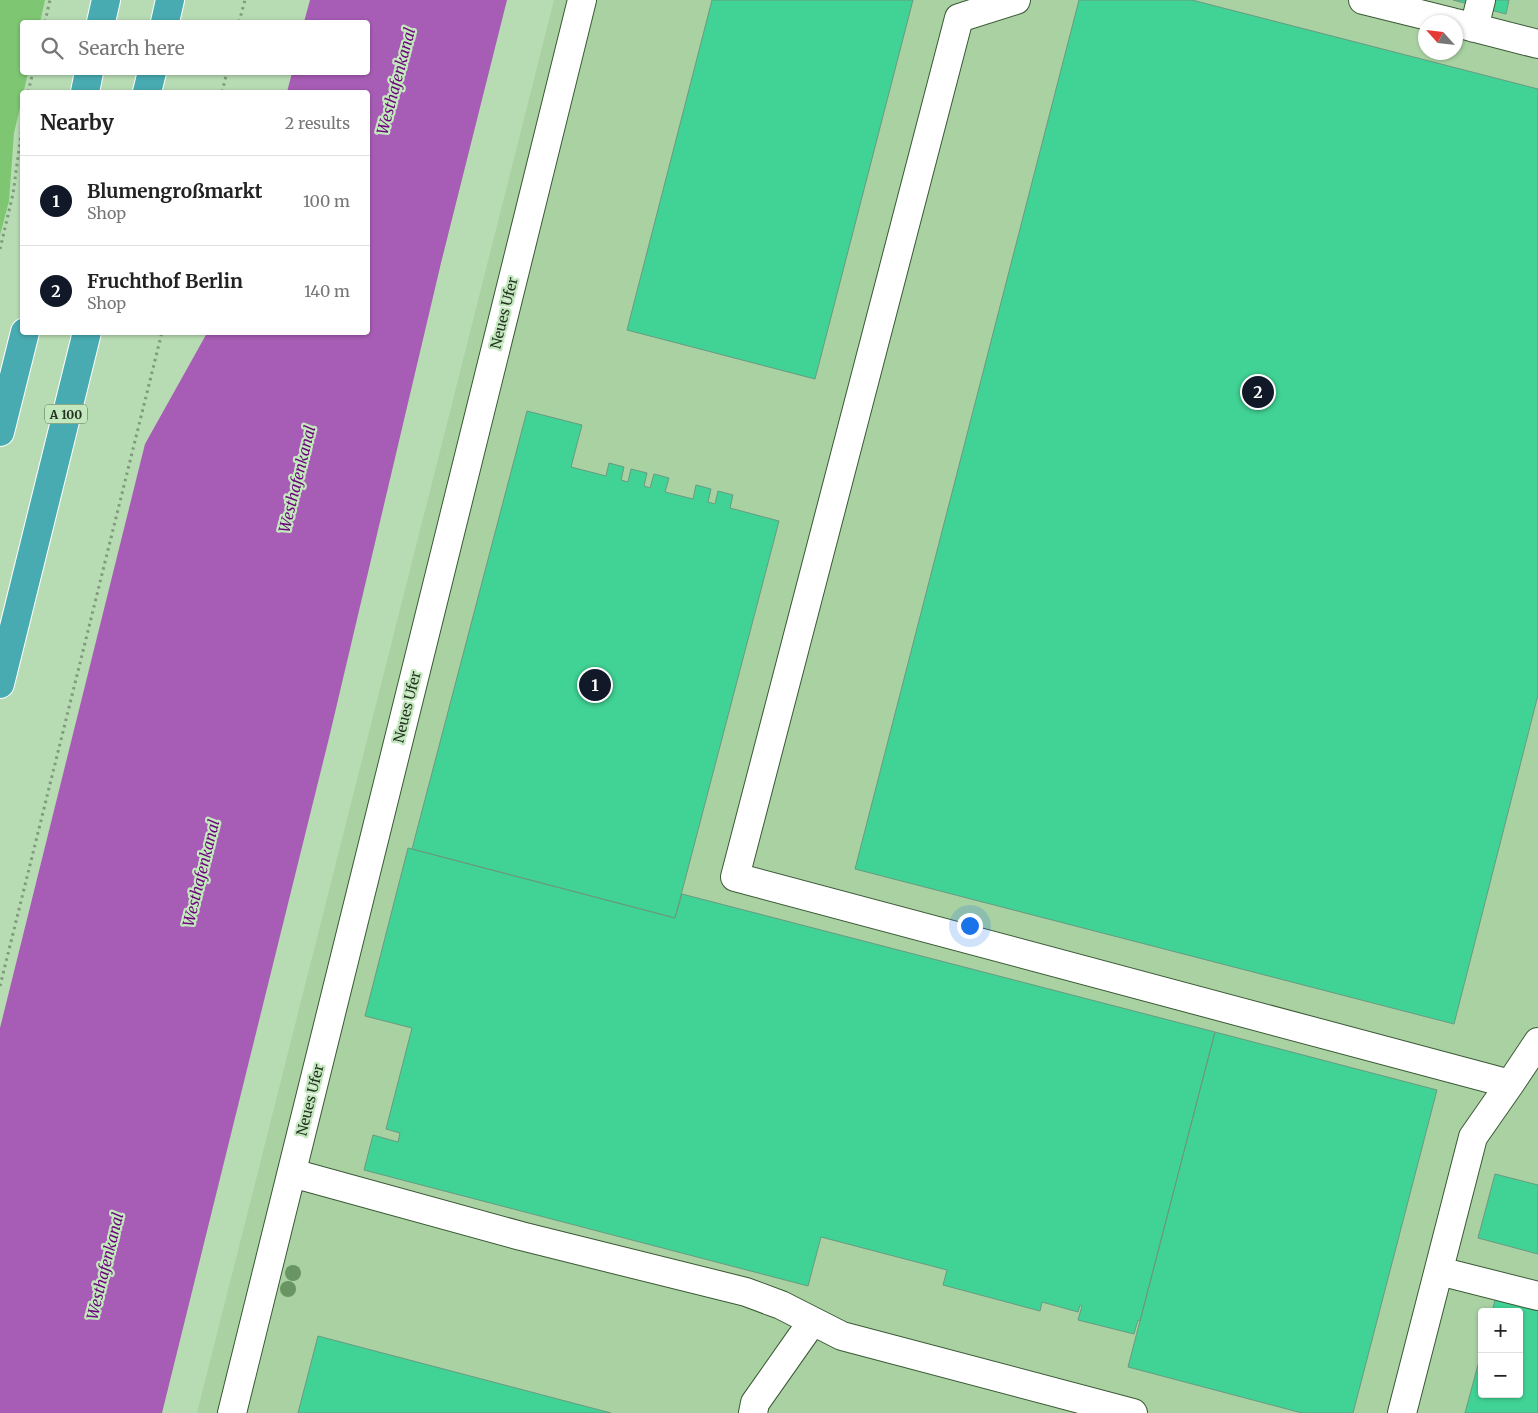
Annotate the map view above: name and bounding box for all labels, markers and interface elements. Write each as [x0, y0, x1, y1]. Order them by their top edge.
north arrow [1418, 15, 1463, 60]
search box [20, 20, 370, 75]
water label: Westhafenkanal [373, 26, 419, 136]
icon: search [38, 34, 66, 62]
text: Search here [78, 36, 185, 60]
text: Nearby [40, 109, 114, 136]
text: 2 results [285, 113, 350, 133]
text: Blumengroßmarkt [87, 179, 262, 203]
text: 1 [52, 191, 60, 211]
text: 100 m [303, 191, 350, 211]
text: Shop [87, 203, 126, 223]
text: Fruchthof Berlin [87, 269, 243, 293]
street label: Neues Ufer [486, 275, 522, 351]
text: 2 [51, 281, 61, 301]
text: 140 m [304, 281, 350, 301]
text: Shop [87, 293, 126, 313]
pin: 2 [1242, 373, 1274, 411]
road number: A 100 [45, 404, 87, 424]
water label: Westhafenkanal [274, 423, 320, 535]
pin: 1 [579, 666, 611, 704]
street label: Neues Ufer [389, 669, 425, 745]
water label: Westhafenkanal [178, 817, 224, 929]
your location [957, 913, 983, 939]
street label: Neues Ufer [292, 1062, 328, 1138]
water label: Westhafenkanal [82, 1210, 128, 1322]
map controls [1478, 1308, 1523, 1398]
button: + [1478, 1308, 1523, 1353]
button: − [1478, 1353, 1523, 1398]

